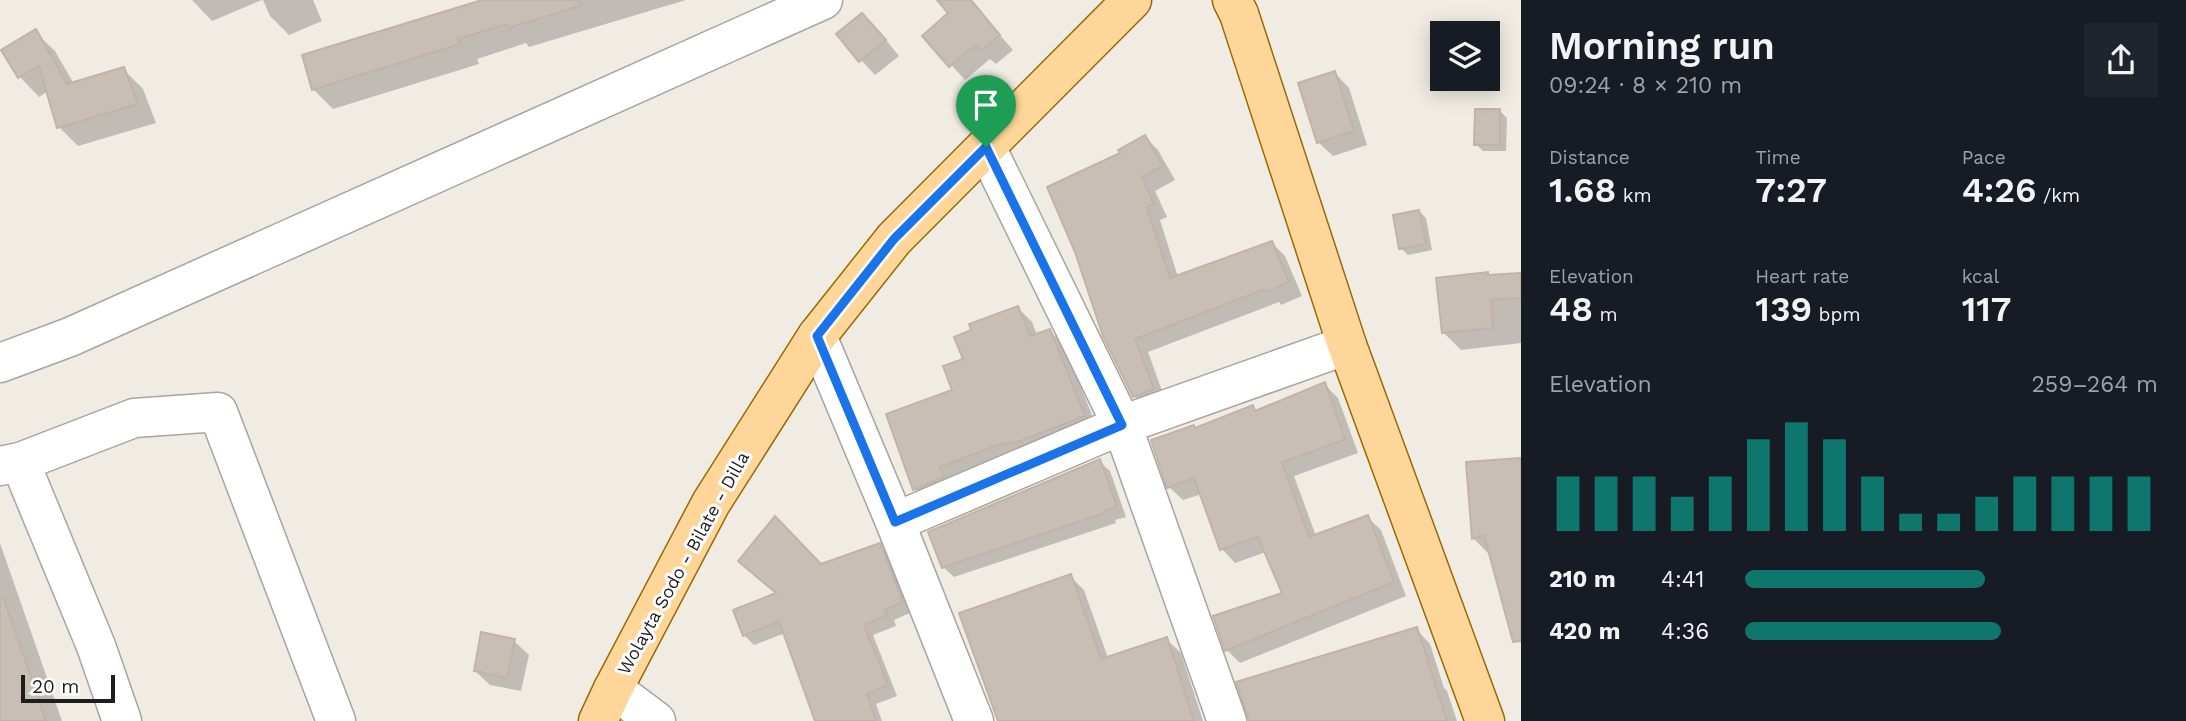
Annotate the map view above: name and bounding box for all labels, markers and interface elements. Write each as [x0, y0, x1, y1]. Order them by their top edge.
map controls [1430, 21, 1500, 91]
button: layers [1430, 21, 1500, 91]
button: share [2084, 23, 2158, 97]
text: Morning run [1549, 24, 1775, 68]
text: 09:24 · 8 × 210 m [1549, 72, 1742, 99]
pin [956, 75, 1016, 147]
icon: arrive [967, 86, 1005, 124]
text: Distance [1549, 146, 1630, 169]
text: Time [1755, 146, 1801, 169]
text: Pace [1962, 146, 2006, 169]
text: 1.68 [1549, 169, 1616, 211]
text: 7:27 [1755, 169, 1827, 211]
text: 4:26 [1962, 169, 2036, 211]
text: km [1616, 184, 1652, 207]
text: /km [2036, 184, 2080, 207]
text: Elevation [1549, 265, 1634, 288]
text: Heart rate [1755, 265, 1849, 288]
text: kcal [1962, 265, 1999, 288]
text: 48 [1549, 288, 1593, 330]
text: 139 [1755, 288, 1812, 330]
text: 117 [1962, 288, 2011, 330]
text: m [1593, 303, 1618, 326]
text: bpm [1812, 303, 1861, 326]
text: Elevation [1549, 371, 1652, 398]
text: 259–264 m [2031, 371, 2158, 398]
street label: Wolayta Sodo - Bilate - Dilla [613, 448, 753, 678]
text: 210 m [1549, 566, 1616, 593]
text: 4:41 [1661, 566, 1705, 593]
text: 420 m [1549, 618, 1620, 645]
text: 4:36 [1661, 618, 1709, 645]
scale bar [21, 672, 116, 704]
text: 20 m [32, 675, 79, 698]

